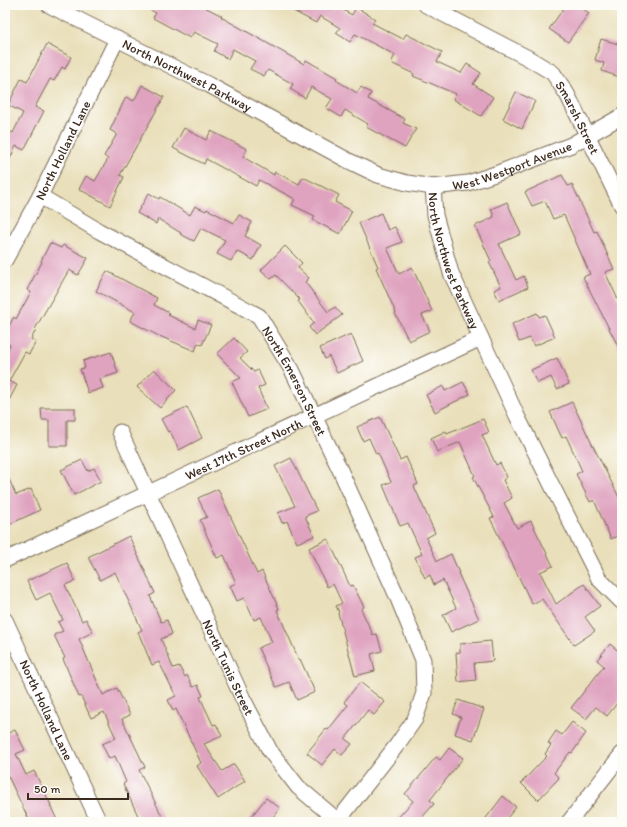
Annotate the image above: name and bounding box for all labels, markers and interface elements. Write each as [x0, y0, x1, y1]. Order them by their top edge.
street label: North Northwest Parkway [120, 36, 254, 115]
street label: Smarsh Street [552, 78, 602, 157]
street label: North Holland Lane [32, 98, 94, 203]
street label: West Westport Avenue [451, 138, 574, 193]
street label: North Northwest Parkway [425, 192, 483, 331]
street label: North Emerson Street [259, 324, 330, 438]
street label: West 17th Street North [183, 416, 305, 483]
street label: North Tunis Street [199, 617, 257, 718]
street label: North Holland Lane [17, 657, 76, 763]
scale bar [28, 775, 128, 801]
text: 50 m [34, 782, 60, 796]

